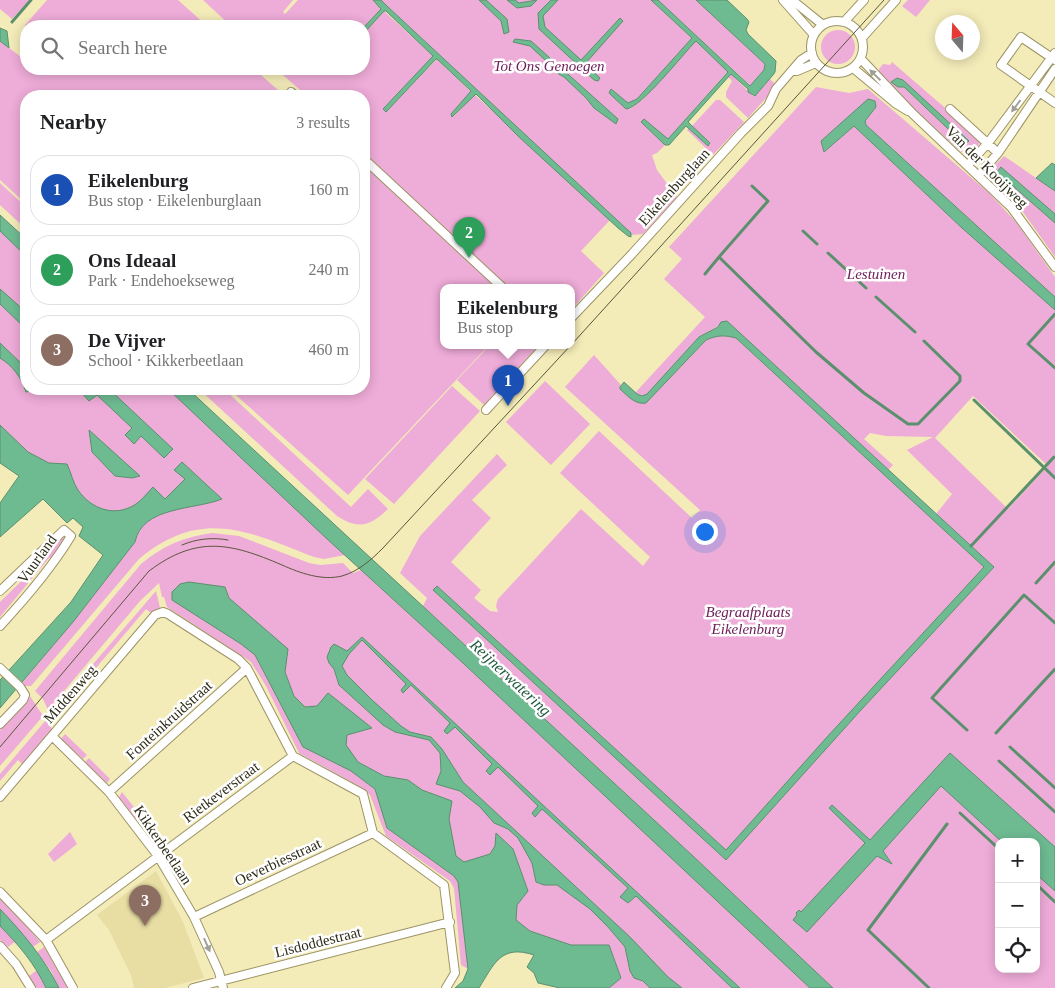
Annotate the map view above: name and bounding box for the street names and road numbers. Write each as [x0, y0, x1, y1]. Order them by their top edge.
street label: Van der Kooijweg [943, 123, 1032, 212]
street label: Eikelenburglaan [635, 145, 713, 229]
street label: Vuurland [14, 531, 60, 586]
street label: Middenweg [40, 661, 100, 726]
street label: Fonteinkruidstraat [123, 677, 216, 763]
street label: Rietkeverstraat [180, 758, 263, 826]
street label: Kikkerbeetlaan [131, 803, 196, 888]
street label: Oeverbiesstraat [232, 835, 324, 889]
street label: Lisdoddestraat [273, 923, 364, 960]

